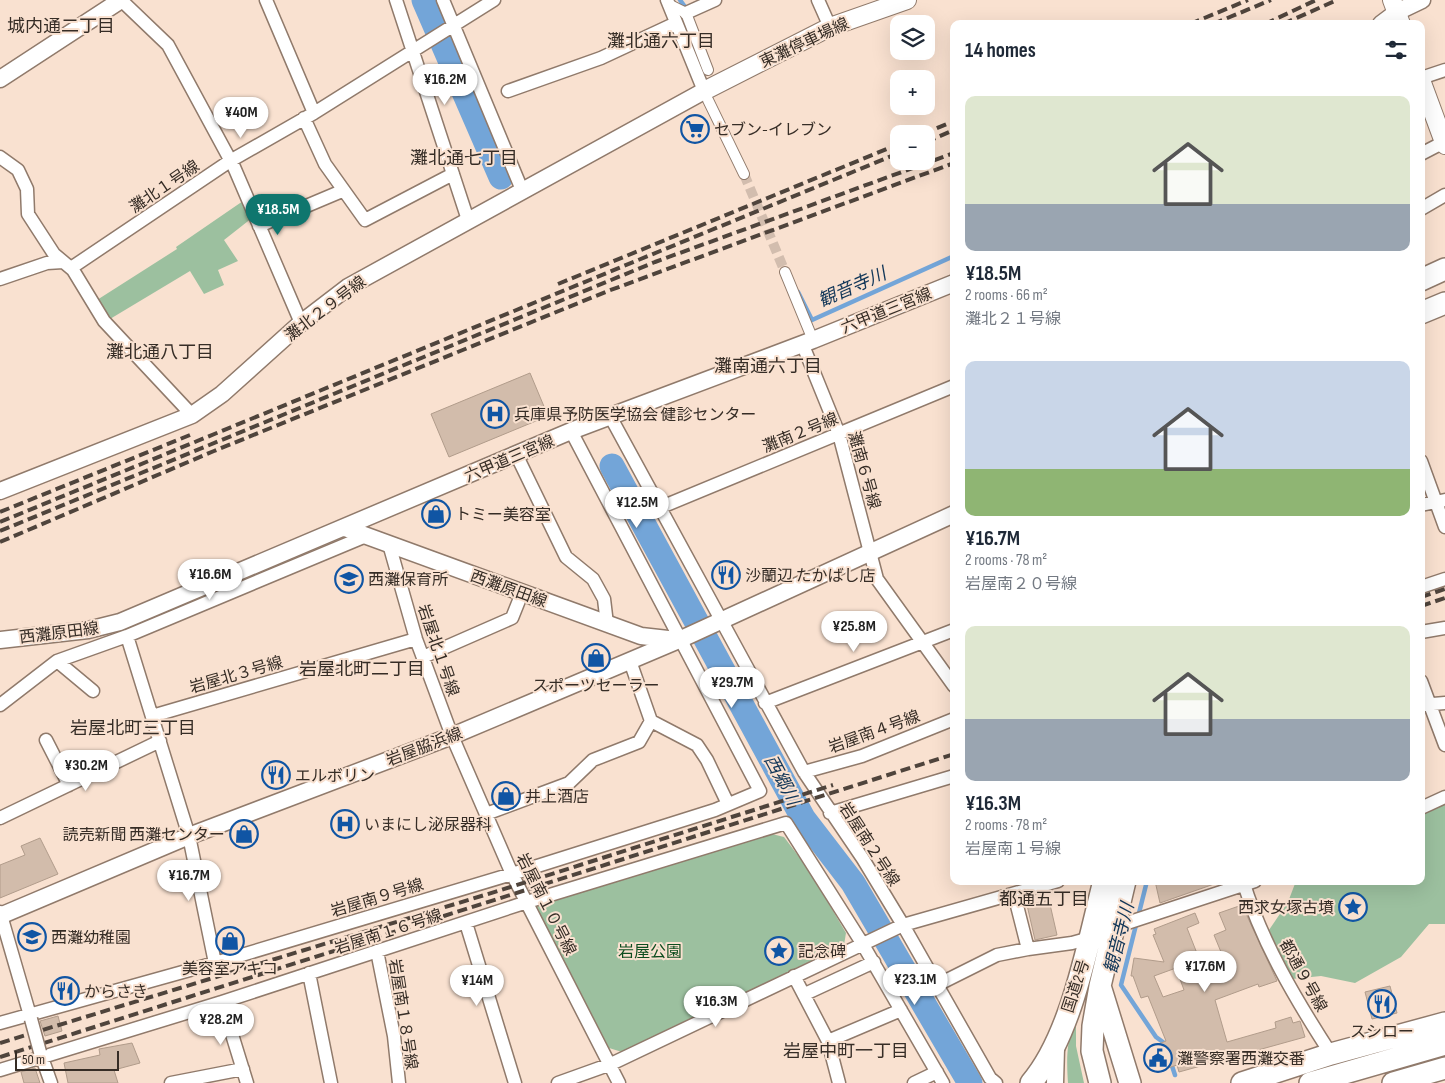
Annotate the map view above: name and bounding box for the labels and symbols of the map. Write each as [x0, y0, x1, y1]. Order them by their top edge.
street label: 東灘停車場線 [757, 14, 852, 72]
district label: 城内通二丁目 [7, 16, 115, 37]
district label: 灘北通六丁目 [607, 31, 715, 52]
pin: ¥16.2M [404, 64, 486, 106]
pin: ¥40M [211, 96, 271, 139]
supermarket icon: セブン-イレブン [680, 114, 710, 144]
place label: セブン-イレブン [714, 121, 832, 140]
district label: 灘北通七丁目 [410, 148, 518, 169]
street label: 灘北１号線 [126, 157, 203, 217]
pin: ¥18.5M [237, 194, 319, 236]
water label: 観音寺川 [815, 262, 891, 312]
street label: 灘北２９号線 [282, 273, 370, 346]
street label: 六甲道三宮線 [838, 285, 935, 338]
district label: 灘北通八丁目 [106, 342, 214, 363]
district label: 灘南通六丁目 [714, 356, 822, 377]
hospital icon: 兵庫県予防医学協会 健診センター [480, 399, 510, 429]
place label: 兵庫県予防医学協会 健診センター [514, 406, 757, 425]
street label: 灘南２号線 [760, 410, 841, 457]
street label: 灘南６号線 [843, 429, 884, 511]
street label: 六甲道三宮線 [462, 432, 557, 487]
pin: ¥12.5M [596, 486, 678, 529]
shop icon: トミー美容室 [421, 499, 451, 529]
place label: トミー美容室 [455, 506, 551, 525]
pin: ¥16.6M [169, 558, 251, 601]
restaurant icon: 沙蘭辺 たかばし店 [711, 560, 741, 590]
school or university icon: 西灘保育所 [334, 564, 364, 594]
street label: 西灘原田線 [468, 567, 549, 612]
place label: 沙蘭辺 たかばし店 [745, 567, 876, 586]
place label: 西灘保育所 [368, 571, 448, 590]
street label: 岩屋北１号線 [413, 602, 462, 699]
pin: ¥25.8M [813, 610, 895, 653]
street label: 西灘原田線 [18, 619, 100, 648]
shop icon: スポーツセーラー [581, 643, 611, 673]
street label: 岩屋北３号線 [188, 653, 285, 698]
district label: 岩屋北町二丁目 [299, 659, 425, 680]
pin: ¥29.7M [691, 666, 773, 709]
place label: スポーツセーラー [532, 677, 660, 696]
street label: 岩屋南４号線 [826, 707, 923, 758]
district label: 岩屋北町三丁目 [70, 718, 196, 739]
street label: 岩屋脇浜線 [384, 724, 465, 771]
pin: ¥30.2M [45, 750, 127, 792]
water label: 西郷川 [760, 751, 804, 811]
restaurant icon: エルボリン [261, 760, 291, 790]
place label: エルボリン [295, 767, 375, 786]
shop icon: 井上酒店 [491, 781, 521, 811]
place label: 井上酒店 [525, 788, 589, 807]
street label: 岩屋南２号線 [835, 799, 903, 890]
hospital icon: いまにし泌尿器科 [330, 809, 360, 839]
place label: いまにし泌尿器科 [364, 816, 492, 835]
shop icon: 読売新聞 西灘センター [229, 819, 259, 849]
place label: 読売新聞 西灘センター [62, 826, 225, 845]
street label: 岩屋南１０号線 [512, 850, 580, 959]
pin: ¥16.7M [148, 860, 230, 902]
street label: 岩屋南９号線 [329, 875, 426, 922]
district label: 都通五丁目 [999, 889, 1089, 910]
place icon: 西求女塚古墳 [1338, 892, 1368, 922]
water label: 観音寺川 [1101, 899, 1139, 976]
place label: 西求女塚古墳 [1238, 899, 1334, 918]
street label: 岩屋南１６号線 [332, 906, 445, 959]
school or university icon: 西灘幼稚園 [17, 922, 47, 952]
shop icon: 美容室アキコ [215, 926, 245, 956]
place label: 西灘幼稚園 [51, 929, 131, 948]
place icon: 記念碑 [764, 936, 794, 966]
street label: 都通９号線 [1275, 936, 1330, 1015]
park label: 岩屋公園 [618, 943, 682, 962]
place label: 記念碑 [798, 943, 846, 962]
pin: ¥17.6M [1164, 950, 1246, 993]
street label: 岩屋南１８号線 [384, 957, 421, 1071]
street label: 国道2号 [1059, 958, 1094, 1015]
place label: 美容室アキコ [182, 960, 278, 979]
pin: ¥14M [447, 964, 507, 1007]
pin: ¥23.1M [874, 964, 956, 1006]
restaurant icon: からさき [50, 976, 80, 1006]
place label: からさき [84, 983, 148, 1002]
pin: ¥16.3M [675, 986, 757, 1028]
restaurant icon: スシロー [1367, 989, 1397, 1019]
pin: ¥28.2M [180, 1004, 262, 1046]
place label: スシロー [1350, 1023, 1414, 1042]
district label: 岩屋中町一丁目 [783, 1041, 909, 1062]
public building icon: 灘警察署西灘交番 [1143, 1043, 1173, 1073]
scale bar [15, 1048, 119, 1071]
place label: 灘警察署西灘交番 [1177, 1050, 1305, 1069]

